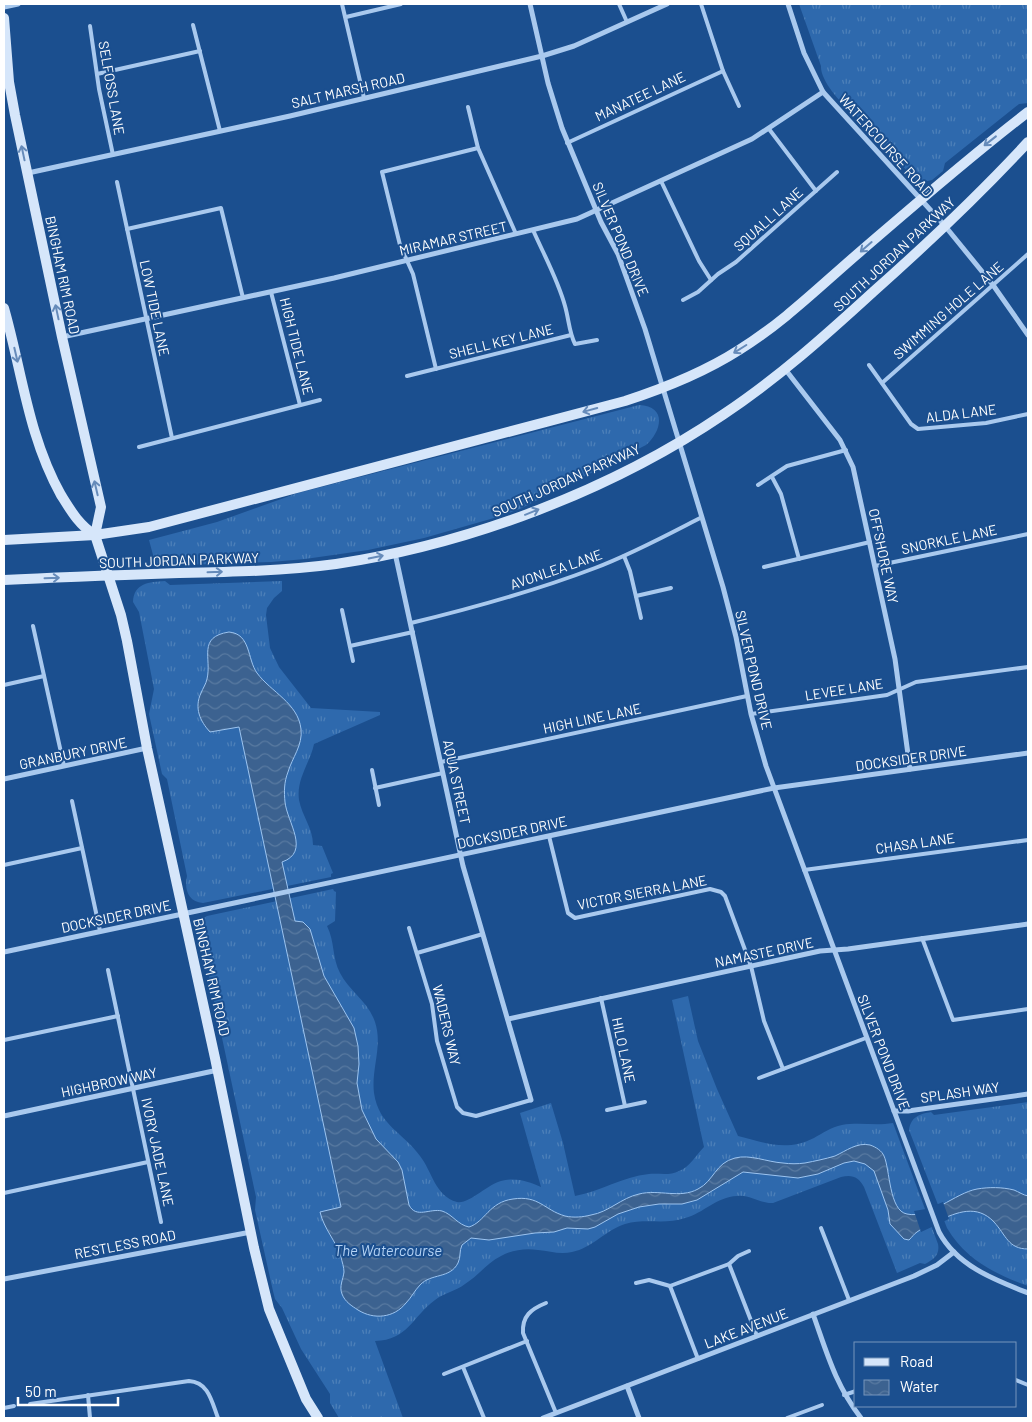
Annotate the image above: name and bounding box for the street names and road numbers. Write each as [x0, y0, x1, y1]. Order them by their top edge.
street label: SELFOSS LANE [95, 40, 129, 136]
street label: MANATEE LANE [592, 68, 688, 124]
street label: SALT MARSH ROAD [290, 69, 406, 111]
street label: WATERCOURSE ROAD [835, 90, 937, 200]
street label: SILVER POND DRIVE [589, 179, 653, 299]
street label: SQUALL LANE [730, 184, 806, 254]
street label: SOUTH JORDAN PARKWAY [830, 193, 958, 315]
street label: BINGHAM RIM ROAD [42, 214, 84, 336]
street label: MIRAMAR STREET [397, 217, 509, 259]
street label: LOW TIDE LANE [137, 258, 173, 358]
street label: SWIMMING HOLE LANE [889, 258, 1007, 362]
street label: HIGH TIDE LANE [277, 296, 317, 396]
street label: SHELL KEY LANE [447, 320, 555, 362]
street label: ALDA LANE [925, 400, 997, 426]
street label: SOUTH JORDAN PARKWAY [489, 440, 643, 520]
street label: OFFSHORE WAY [866, 507, 902, 605]
street label: SNORKLE LANE [900, 521, 998, 557]
street label: AVONLEA LANE [508, 545, 604, 593]
street label: SOUTH JORDAN PARKWAY [99, 549, 259, 571]
street label: SILVER POND DRIVE [732, 608, 776, 732]
street label: LEVEE LANE [804, 674, 884, 704]
street label: HIGH LINE LANE [541, 699, 643, 737]
street label: GRANBURY DRIVE [18, 733, 128, 773]
street label: AQUA STREET [440, 738, 474, 826]
street label: DOCKSIDER DRIVE [854, 742, 968, 774]
street label: DOCKSIDER DRIVE [455, 812, 569, 852]
street label: CHASA LANE [874, 829, 956, 857]
street label: VICTOR SIERRA LANE [576, 871, 708, 913]
street label: DOCKSIDER DRIVE [59, 896, 173, 936]
street label: BINGHAM RIM ROAD [190, 916, 234, 1038]
street label: NAMASTE DRIVE [713, 933, 815, 971]
street label: WADERS WAY [429, 983, 465, 1067]
street label: SILVER POND DRIVE [854, 992, 914, 1112]
street label: HILO LANE [609, 1015, 639, 1085]
street label: HIGHBROW WAY [59, 1063, 159, 1101]
street label: SPLASH WAY [919, 1078, 1001, 1106]
street label: IVORY JADE LANE [138, 1096, 178, 1208]
street label: RESTLESS ROAD [73, 1226, 177, 1262]
street label: LAKE AVENUE [702, 1304, 790, 1352]

